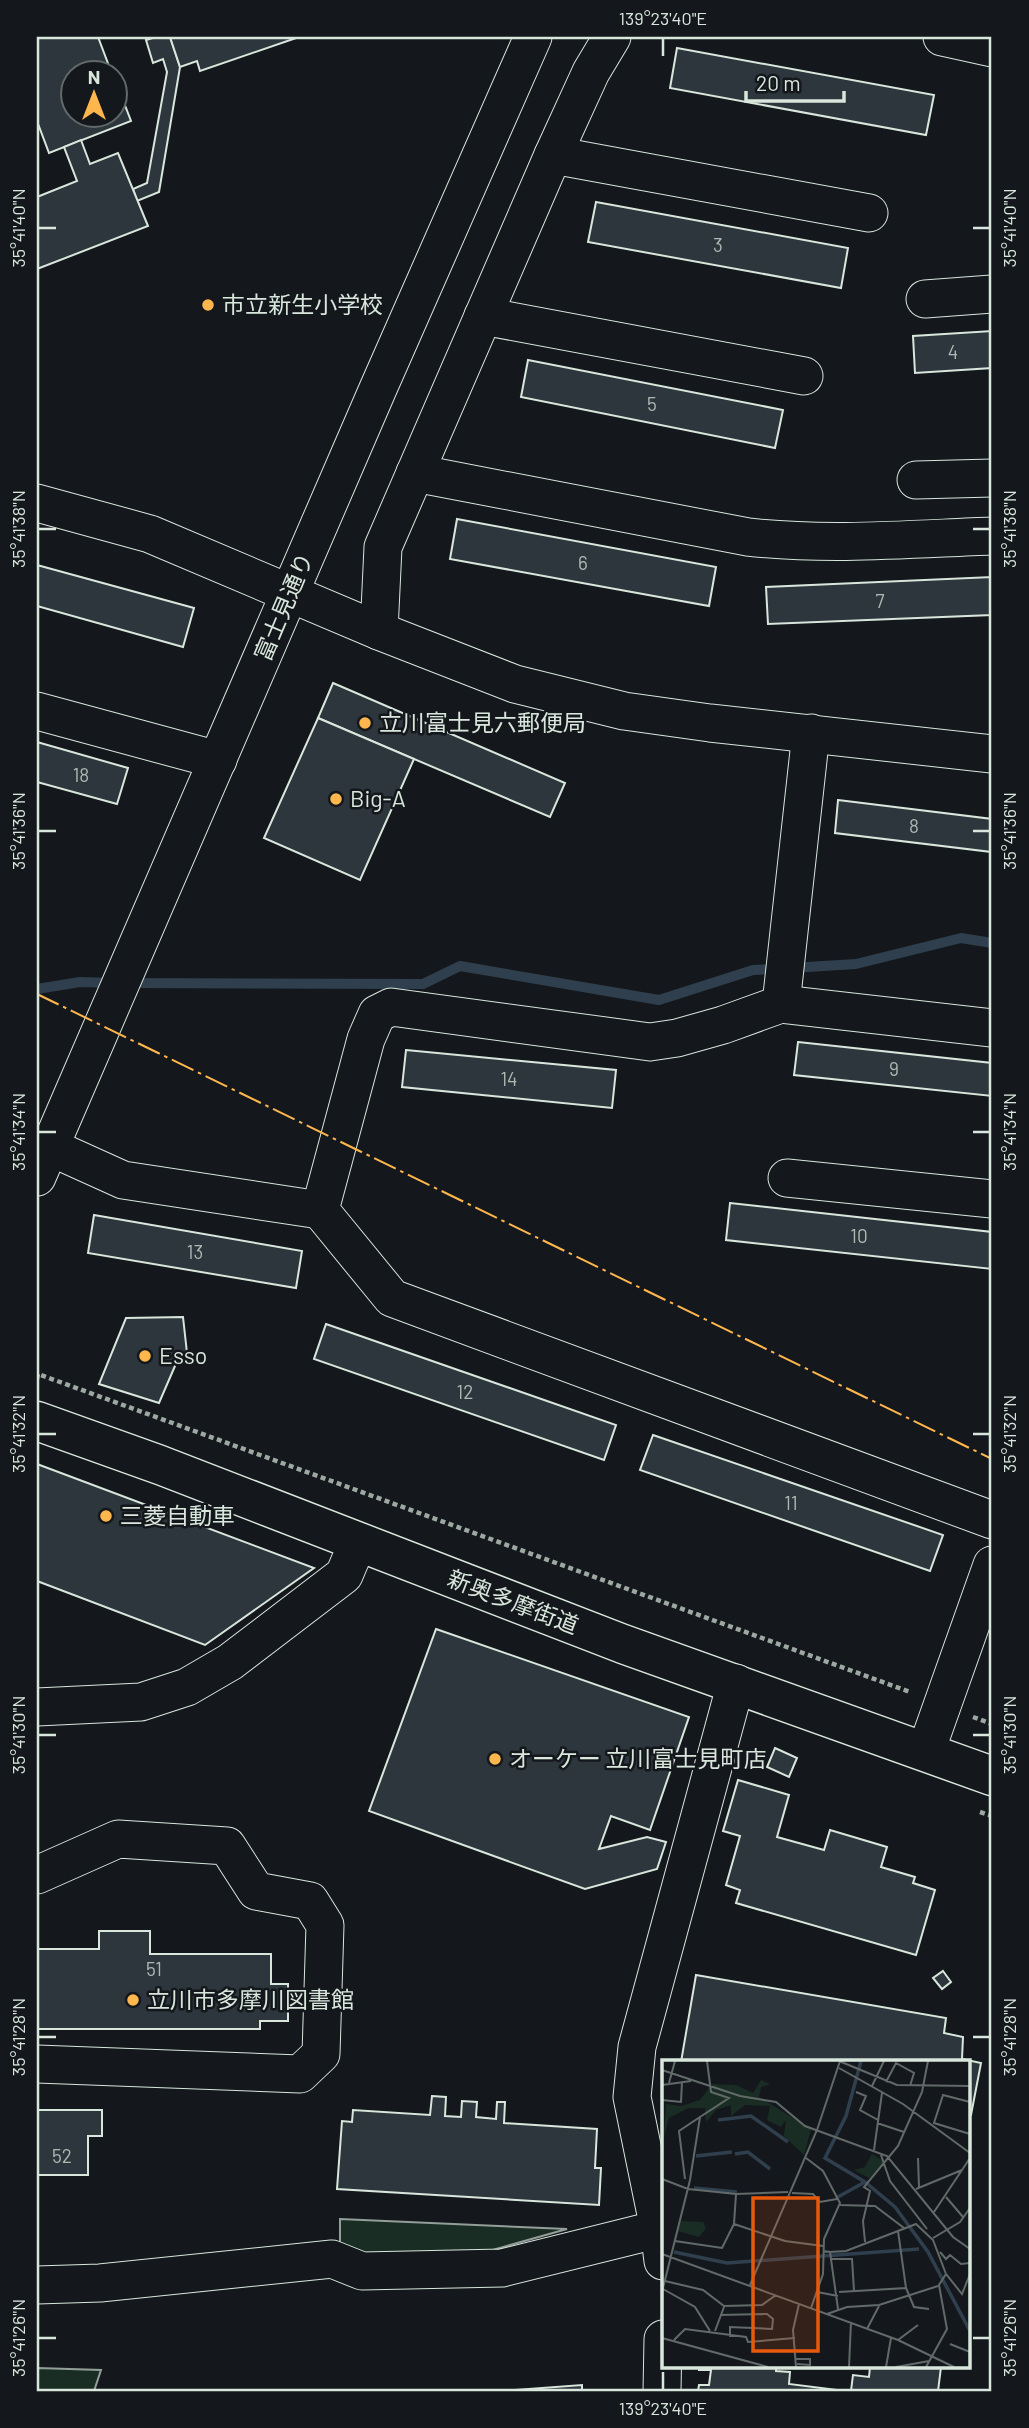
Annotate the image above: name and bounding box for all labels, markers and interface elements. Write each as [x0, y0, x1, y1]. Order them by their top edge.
text: 139°23'40"E [619, 7, 707, 29]
north arrow [60, 60, 130, 130]
scale bar [746, 60, 844, 104]
text: N [88, 65, 100, 88]
text: 20 m [756, 70, 801, 95]
text: 35°41'40"N [7, 188, 29, 268]
text: 35°41'40"N [998, 188, 1020, 268]
house number: 3 [713, 233, 723, 256]
place label: 市立新生小学校 [222, 290, 383, 318]
marker: 市立新生小学校 [200, 297, 216, 313]
house number: 4 [948, 340, 958, 363]
house number: 5 [647, 392, 657, 415]
text: 35°41'38"N [7, 490, 29, 568]
text: 35°41'38"N [998, 490, 1020, 568]
street label: 富士見通り [248, 548, 318, 665]
house number: 6 [578, 551, 588, 574]
house number: 7 [876, 589, 885, 612]
place label: 立川富士見六郵便局 [379, 708, 586, 736]
marker: 立川富士見六郵便局 [357, 715, 373, 731]
house number: 18 [73, 763, 89, 786]
place label: Big-A [350, 784, 406, 812]
marker: Big-A [328, 791, 344, 807]
text: 35°41'36"N [7, 792, 29, 870]
text: 35°41'36"N [998, 792, 1020, 870]
house number: 8 [909, 814, 919, 837]
house number: 9 [889, 1057, 899, 1080]
house number: 14 [500, 1067, 518, 1090]
text: 35°41'34"N [7, 1093, 29, 1171]
text: 35°41'34"N [998, 1093, 1020, 1171]
house number: 10 [850, 1224, 868, 1247]
house number: 13 [187, 1240, 203, 1263]
place label: Esso [159, 1341, 207, 1369]
marker: Esso [137, 1348, 153, 1364]
house number: 12 [457, 1380, 473, 1403]
text: 35°41'32"N [7, 1395, 29, 1473]
text: 35°41'32"N [998, 1395, 1020, 1473]
house number: 11 [784, 1491, 798, 1514]
place label: 三菱自動車 [120, 1501, 235, 1529]
marker: 三菱自動車 [98, 1508, 114, 1524]
street label: 新奥多摩街道 [444, 1563, 583, 1639]
text: 35°41'30"N [7, 1696, 29, 1774]
text: 35°41'30"N [998, 1696, 1020, 1774]
place label: オーケー 立川富士見町店 [509, 1744, 767, 1772]
marker: オーケー 立川富士見町店 [487, 1751, 503, 1767]
house number: 51 [146, 1957, 162, 1980]
place label: 立川市多摩川図書館 [147, 1985, 354, 2013]
marker: 立川市多摩川図書館 [125, 1992, 141, 2008]
text: 35°41'28"N [7, 1998, 29, 2076]
text: 35°41'28"N [998, 1998, 1020, 2076]
inset map [662, 2060, 970, 2368]
house number: 52 [52, 2144, 72, 2167]
text: 35°41'26"N [7, 2299, 29, 2377]
text: 35°41'26"N [998, 2299, 1020, 2377]
text: 139°23'40"E [619, 2397, 707, 2419]

